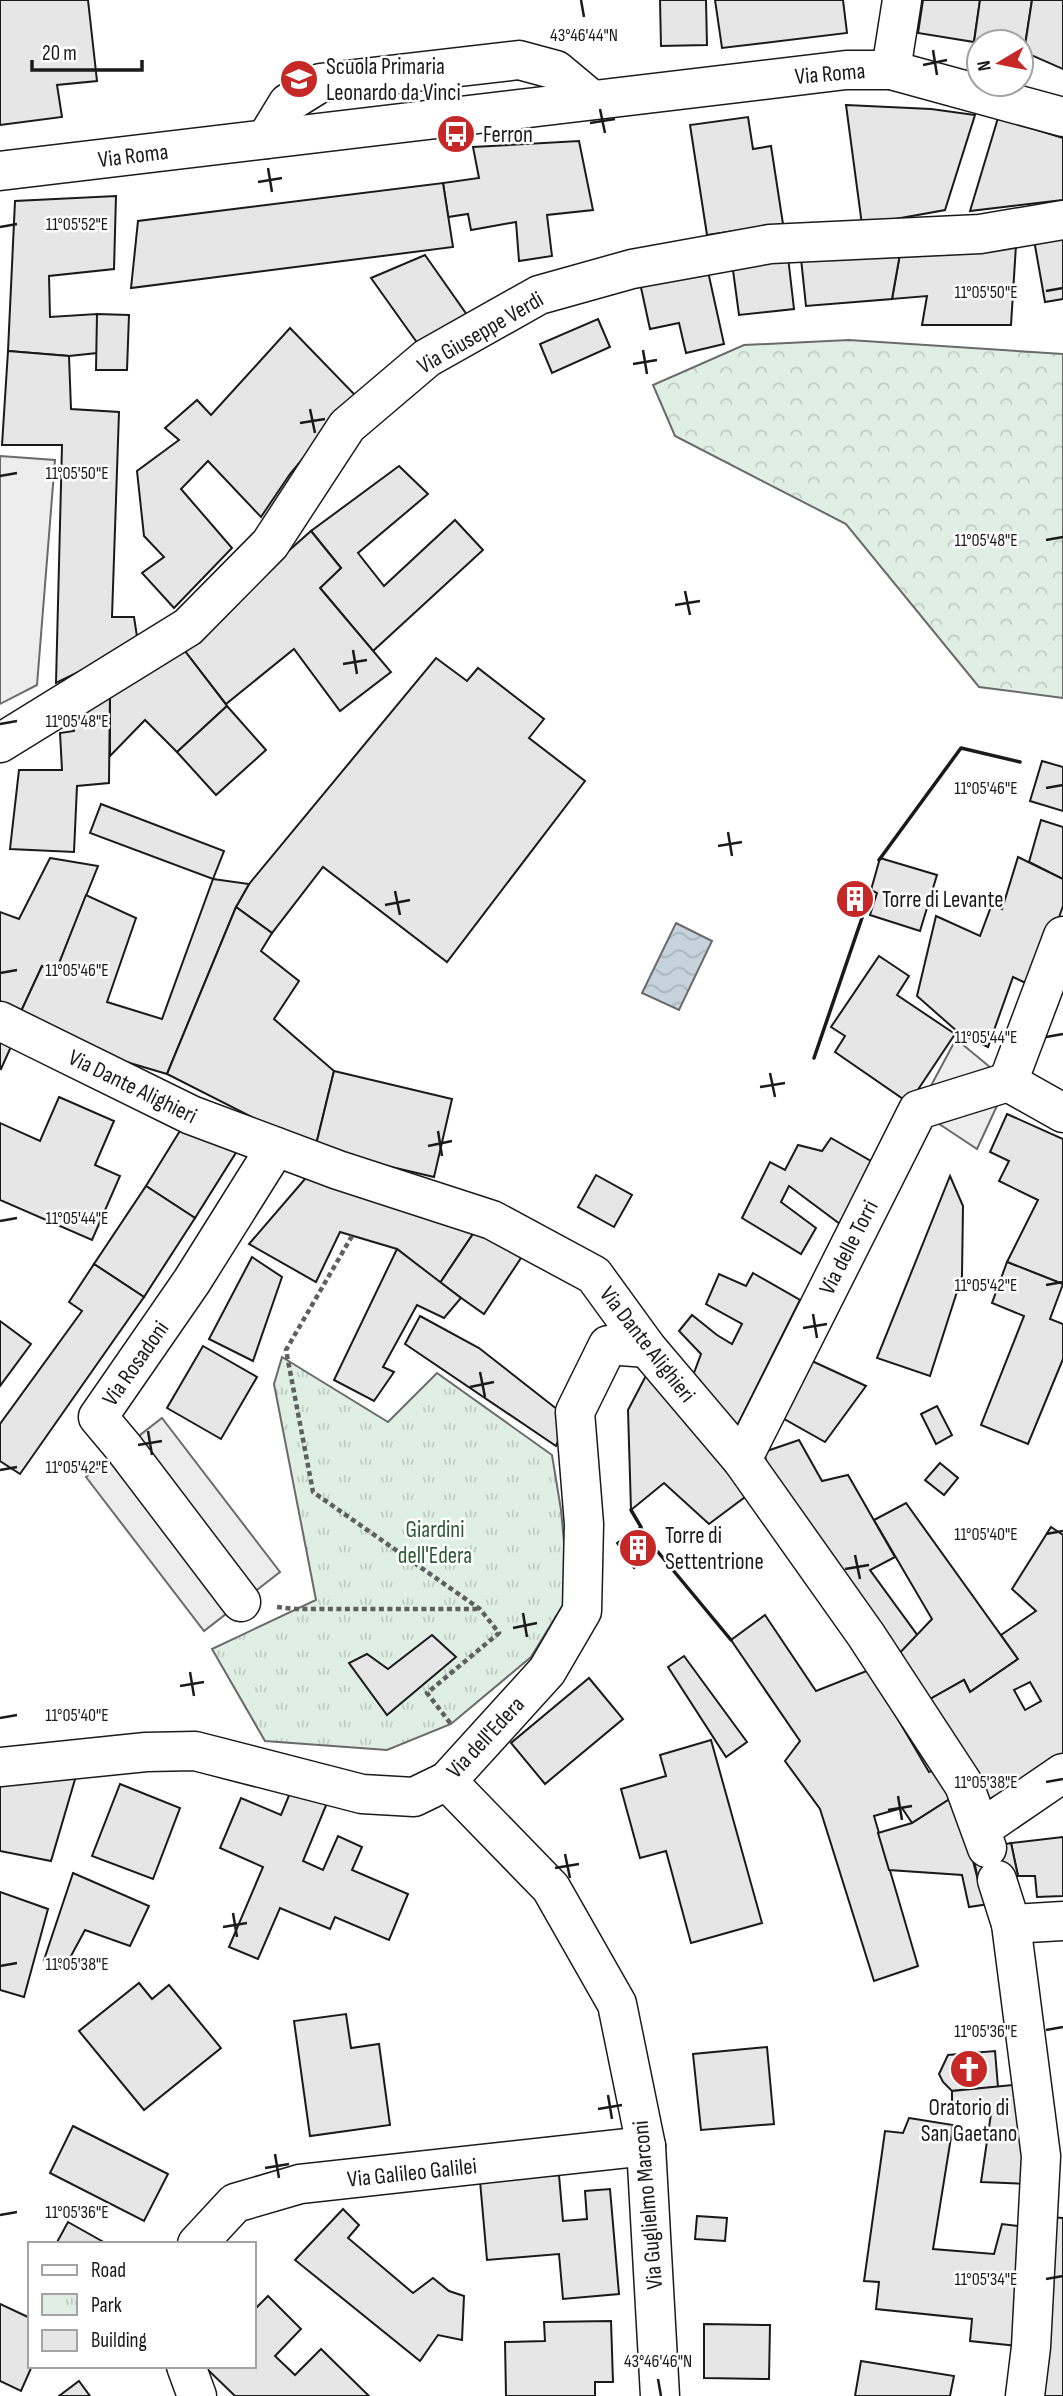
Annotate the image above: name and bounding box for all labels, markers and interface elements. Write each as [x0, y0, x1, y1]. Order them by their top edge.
text: 43°46'44"N [550, 25, 618, 46]
scale bar [32, 28, 142, 72]
north arrow [965, 28, 1035, 98]
text: 20 m [42, 41, 77, 66]
place label: Scuola Primaria Leonardo da Vinci [326, 53, 461, 107]
street label: Via Roma [794, 57, 867, 91]
school or university icon: Scuola Primaria Leonardo da Vinci [278, 58, 320, 100]
text: N [973, 59, 997, 73]
bus stop icon: Ferron [435, 113, 477, 155]
place label: Ferron [483, 121, 533, 149]
street label: Via Roma [96, 138, 170, 174]
text: 11°05'52"E [46, 214, 108, 235]
text: 11°05'50"E [954, 282, 1018, 303]
street label: Via Giuseppe Verdi [412, 285, 549, 380]
text: 11°05'50"E [45, 463, 109, 484]
text: 11°05'48"E [954, 530, 1018, 551]
text: 11°05'48"E [45, 711, 109, 732]
text: 11°05'46"E [954, 778, 1018, 799]
building icon: Torre di Levante [834, 878, 876, 920]
place label: Torre di Levante [882, 886, 1003, 914]
text: 11°05'46"E [45, 960, 109, 981]
text: 11°05'44"E [954, 1027, 1018, 1048]
street label: Via Dante Alighieri [64, 1044, 201, 1130]
street label: Via delle Torri [813, 1196, 885, 1299]
text: 11°05'44"E [45, 1208, 109, 1229]
text: 11°05'42"E [955, 1275, 1017, 1296]
street label: Via Dante Alighieri [593, 1281, 701, 1408]
street label: Via Rosadoni [96, 1316, 175, 1411]
text: 11°05'42"E [46, 1457, 108, 1478]
park label: Giardini dell'Edera [398, 1516, 472, 1570]
place label: Torre di Settentrione [665, 1522, 764, 1576]
text: 11°05'40"E [954, 1524, 1018, 1545]
building icon: Torre di Settentrione [617, 1527, 659, 1569]
street label: Via dell'Edera [441, 1691, 531, 1784]
text: 11°05'40"E [45, 1705, 109, 1726]
text: 11°05'38"E [954, 1772, 1018, 1793]
text: 11°05'38"E [45, 1954, 109, 1975]
text: 11°05'36"E [954, 2021, 1018, 2042]
church icon: Oratorio di San Gaetano [948, 2048, 990, 2090]
place label: Oratorio di San Gaetano [921, 2094, 1017, 2148]
street label: Via Guglielmo Marconi [627, 2119, 669, 2291]
street label: Via Galileo Galilei [346, 2152, 478, 2194]
text: 11°05'36"E [45, 2202, 109, 2223]
legend [28, 2242, 256, 2368]
text: Road [91, 2258, 126, 2283]
text: 11°05'34"E [955, 2269, 1018, 2290]
text: Park [91, 2293, 122, 2318]
text: Building [91, 2328, 147, 2353]
text: 43°46'46"N [624, 2351, 692, 2372]

